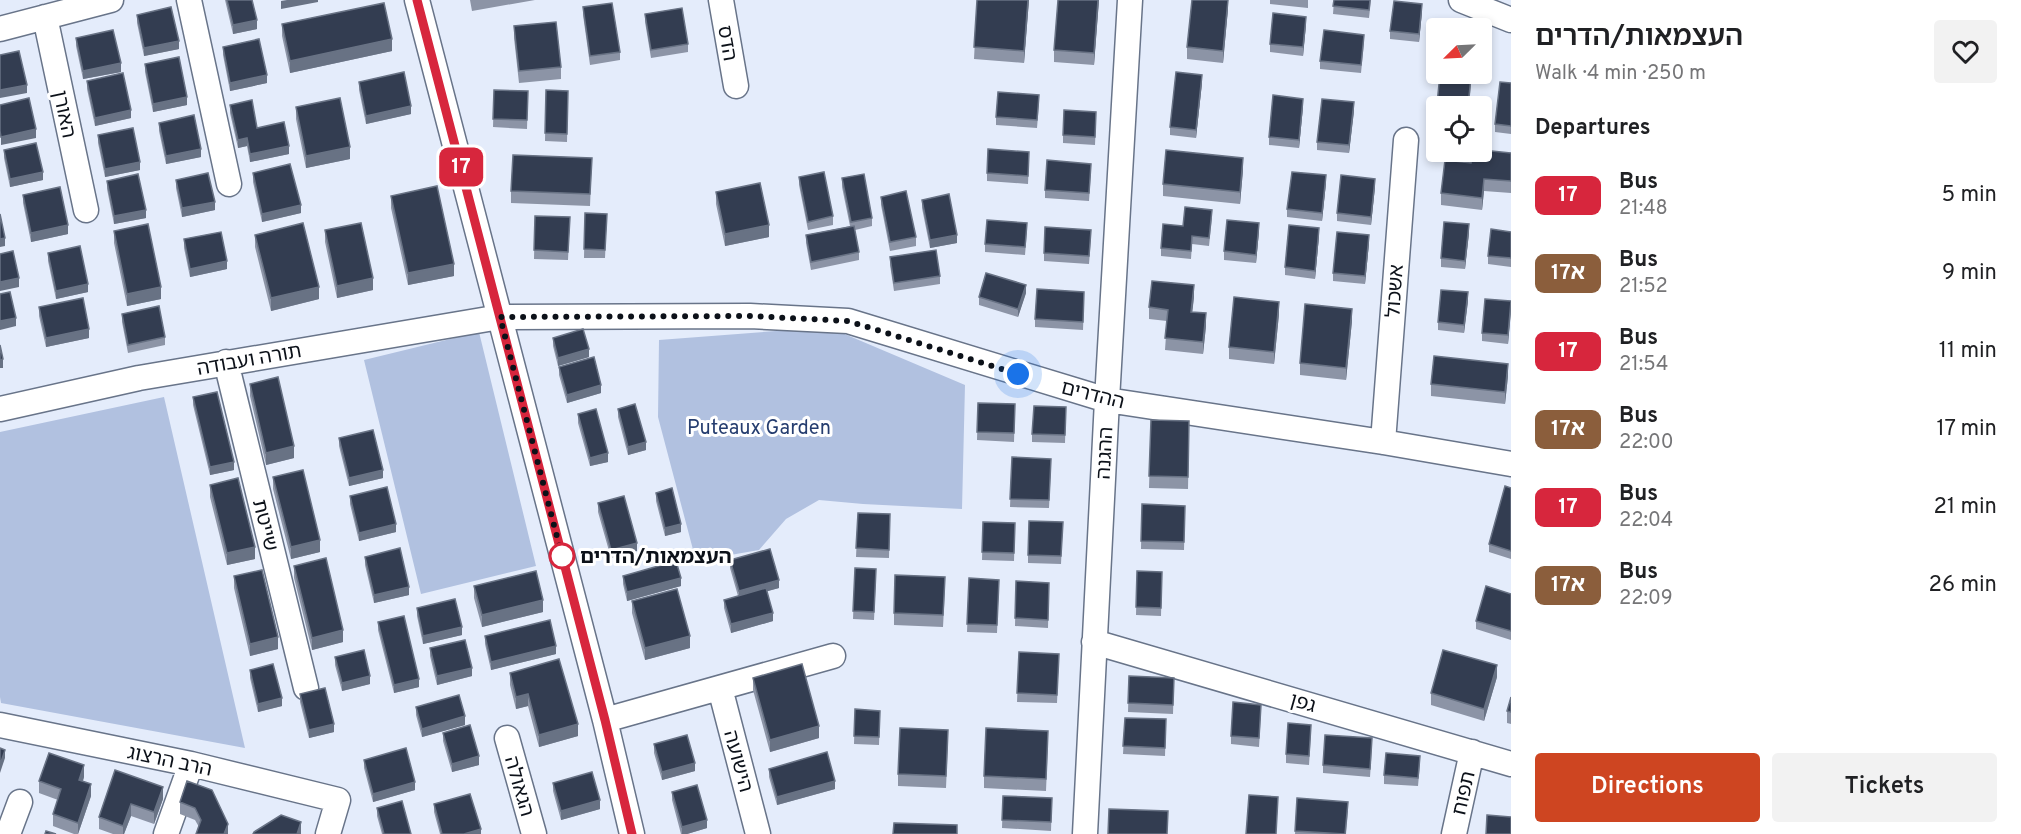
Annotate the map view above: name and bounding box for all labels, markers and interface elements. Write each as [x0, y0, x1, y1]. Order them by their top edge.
north arrow [1426, 18, 1492, 84]
map controls [1426, 18, 1492, 162]
text: העצמאות/הדרים [1535, 20, 1743, 56]
button: heart [1934, 20, 1997, 83]
street label: הדס [710, 24, 742, 63]
text: Walk · 4 min · 250 m [1535, 61, 1706, 87]
street label: האורן [45, 88, 81, 141]
button: locate [1426, 96, 1492, 162]
text: Departures [1535, 115, 1651, 142]
line badge: 17 [434, 148, 488, 186]
text: 17 [451, 154, 471, 181]
text: Bus [1619, 169, 1658, 196]
text: 17 [1558, 182, 1578, 209]
text: 5 min [1942, 182, 1997, 209]
text: 21:48 [1619, 196, 1668, 222]
text: Bus [1619, 247, 1658, 274]
text: 17א [1551, 260, 1585, 287]
text: 9 min [1942, 260, 1997, 287]
street label: אשכול [1381, 264, 1411, 319]
text: 21:52 [1619, 274, 1668, 300]
text: Bus [1619, 325, 1658, 352]
text: 17 [1558, 338, 1578, 365]
text: 11 min [1939, 338, 1997, 365]
street label: תורה ועבודה [195, 339, 304, 383]
text: 21:54 [1619, 352, 1668, 378]
your location [1003, 359, 1033, 389]
street label: ההדרים [1058, 376, 1127, 416]
text: Bus [1619, 403, 1658, 430]
park label: Puteaux Garden [687, 416, 831, 442]
text: 17א [1551, 416, 1585, 443]
text: 17 min [1937, 416, 1997, 443]
street label: ההגנה [1092, 426, 1120, 480]
text: 22:00 [1619, 430, 1674, 456]
text: Bus [1619, 481, 1658, 508]
text: 17 [1558, 494, 1578, 521]
text: 21 min [1934, 494, 1997, 521]
street label: שייטת [245, 497, 283, 554]
text: 22:04 [1619, 508, 1673, 534]
marker: העצמאות/הדרים [549, 543, 575, 569]
place label: העצמאות/הדרים [580, 545, 732, 571]
text: Bus [1619, 559, 1658, 586]
text: 17א [1551, 572, 1585, 599]
text: 26 min [1929, 572, 1997, 599]
text: 22:09 [1619, 586, 1673, 612]
street label: גפן [1287, 688, 1319, 720]
street label: הישועה [716, 727, 758, 796]
street label: הרב הרצוג [125, 740, 214, 784]
street label: הגאולה [497, 753, 539, 820]
button: Directions [1535, 753, 1760, 822]
button: Tickets [1772, 753, 1997, 822]
street label: תפוח [1447, 769, 1483, 818]

